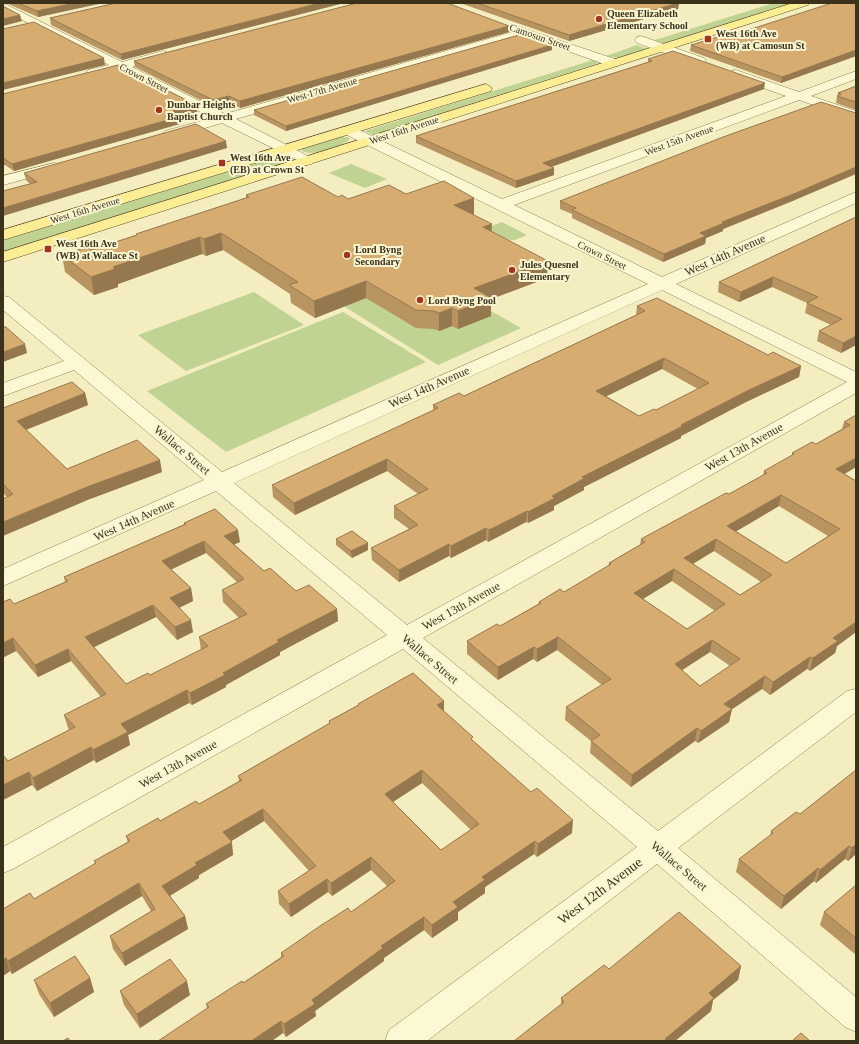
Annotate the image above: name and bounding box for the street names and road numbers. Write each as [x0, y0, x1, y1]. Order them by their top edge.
street label: Camosun Street [508, 21, 572, 53]
street label: Crown Street [118, 61, 170, 95]
street label: West 17th Avenue [286, 75, 359, 105]
street label: West 16th Avenue [368, 113, 441, 146]
street label: West 15th Avenue [643, 122, 715, 158]
street label: West 16th Avenue [49, 194, 122, 226]
street label: West 14th Avenue [683, 231, 767, 279]
street label: Crown Street [576, 238, 628, 272]
street label: West 14th Avenue [387, 363, 471, 411]
street label: West 13th Avenue [703, 420, 785, 474]
street label: Wallace Street [151, 422, 214, 478]
street label: West 14th Avenue [92, 496, 176, 544]
street label: West 13th Avenue [420, 579, 502, 633]
street label: Wallace Street [399, 631, 462, 687]
street label: West 13th Avenue [137, 737, 219, 791]
street label: Wallace Street [648, 838, 711, 894]
street label: West 12th Avenue [555, 855, 645, 927]

